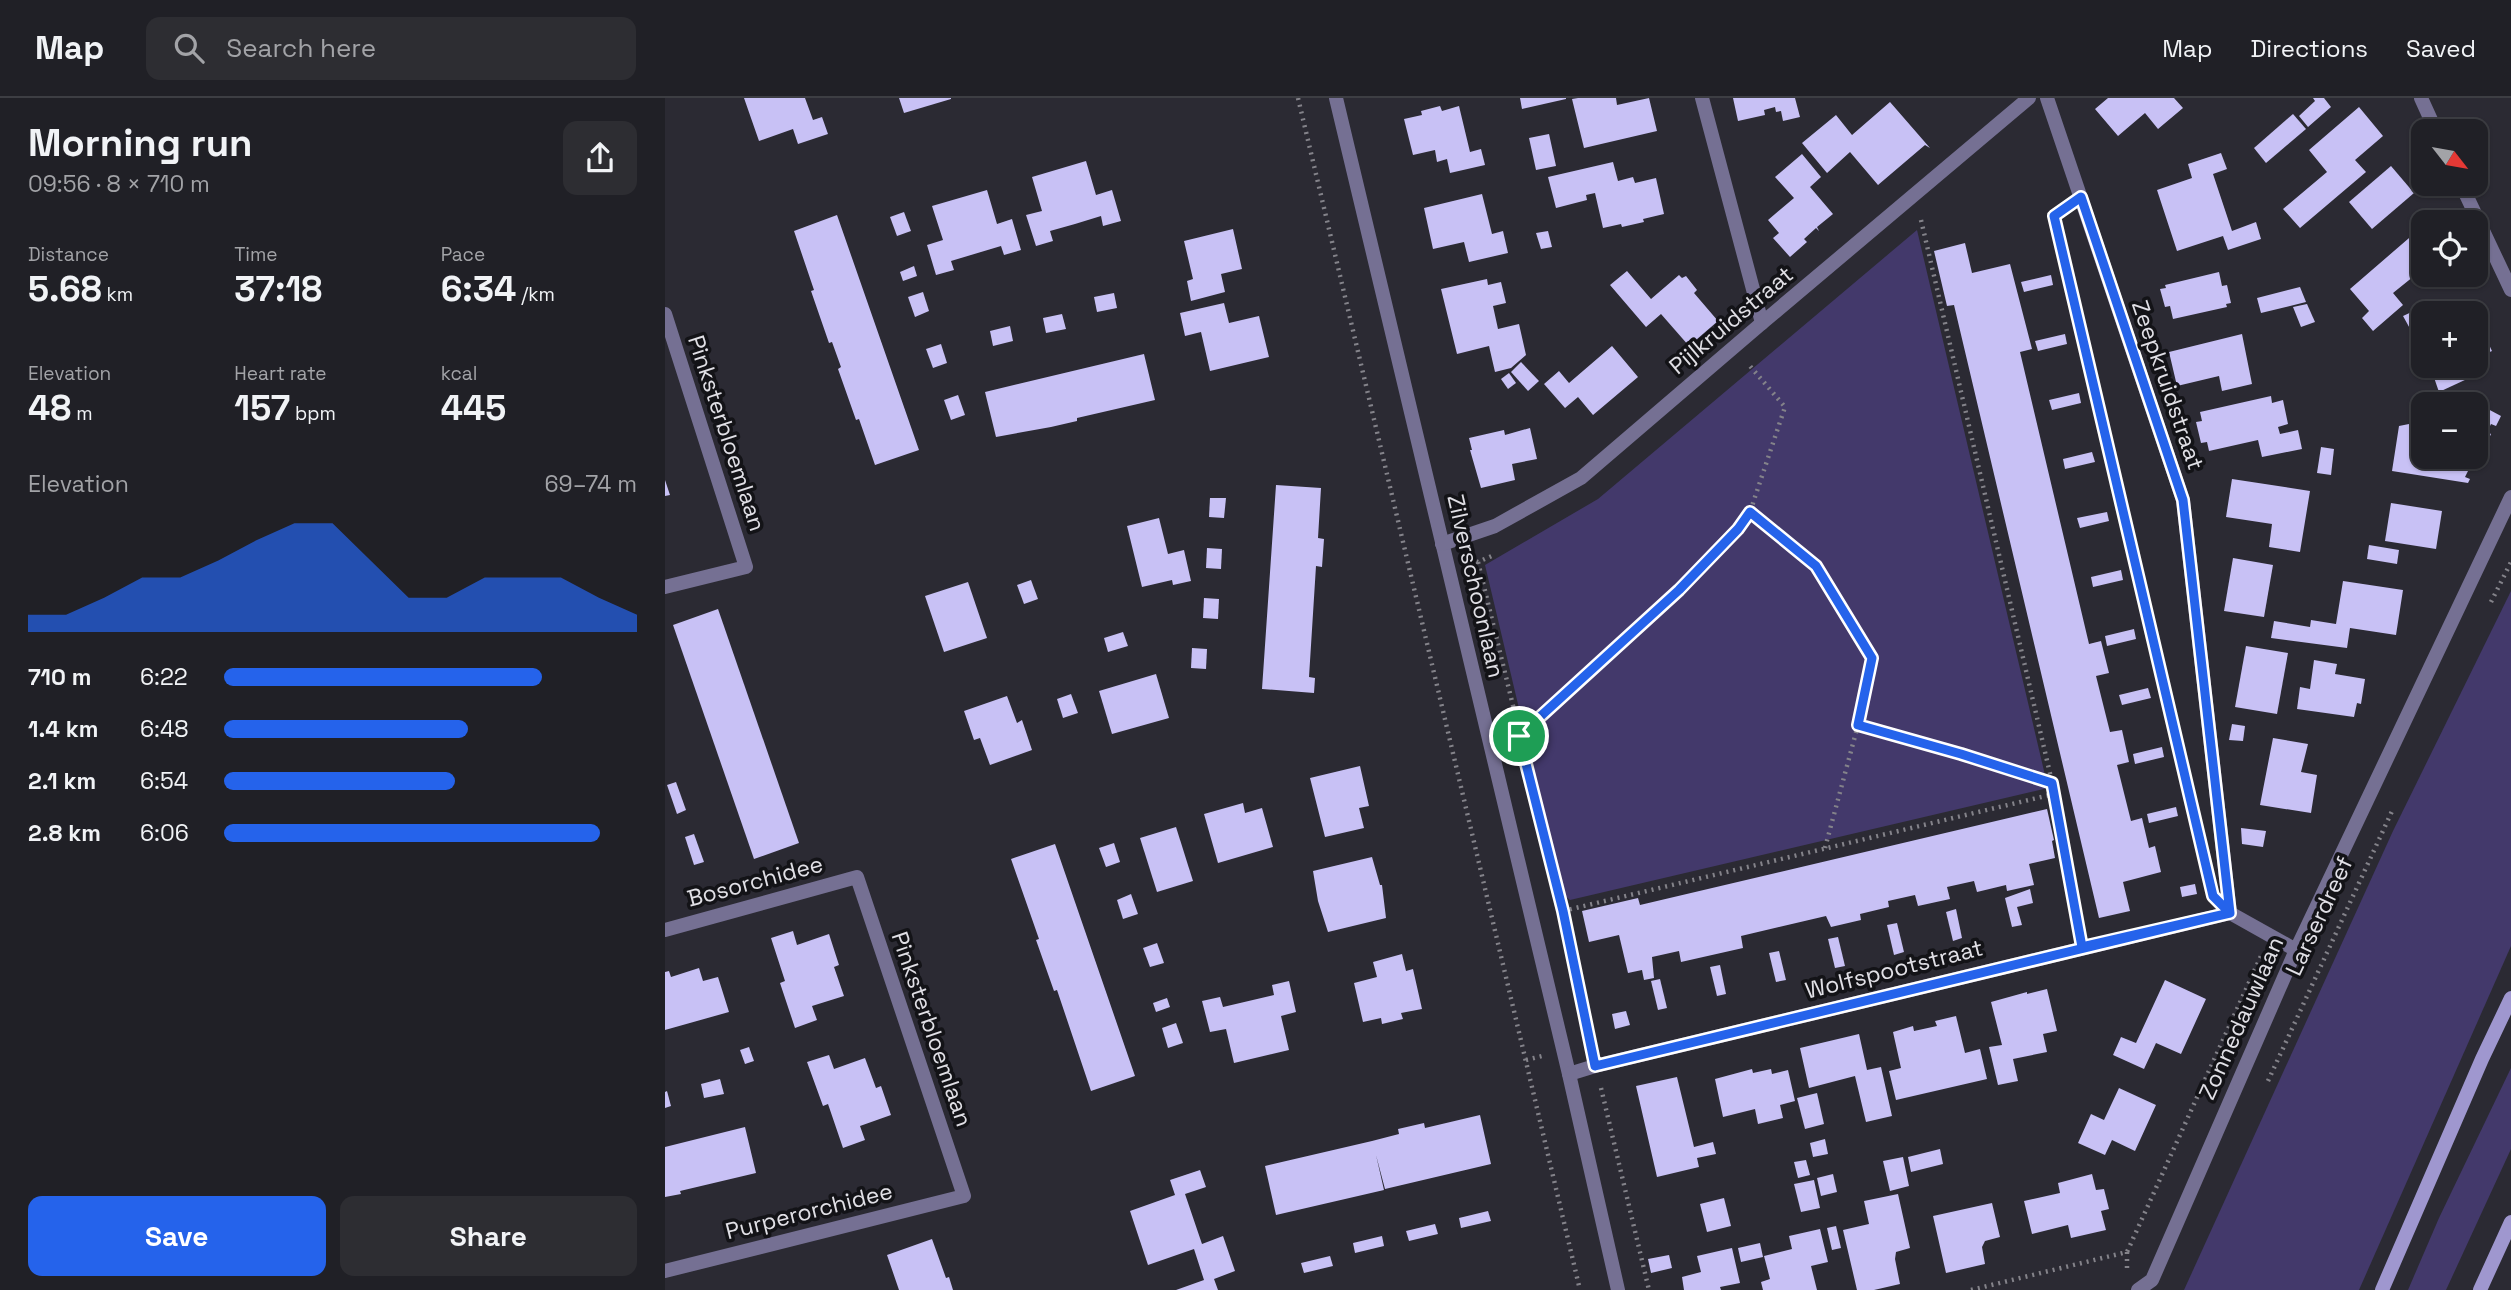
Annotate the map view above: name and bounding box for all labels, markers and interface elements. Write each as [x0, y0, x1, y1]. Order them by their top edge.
search box [146, 17, 636, 80]
text: Map [35, 27, 104, 69]
icon: search [170, 29, 208, 67]
text: Search here [226, 31, 376, 65]
text: Map [2162, 33, 2212, 64]
text: Directions [2250, 33, 2368, 64]
text: Saved [2406, 33, 2476, 64]
text: Morning run [28, 119, 253, 167]
north arrow [2411, 119, 2489, 196]
map controls [2411, 119, 2488, 469]
button: share [563, 121, 637, 195]
text: 09:56 · 8 × 710 m [28, 169, 210, 199]
button: locate [2411, 210, 2488, 287]
text: Distance [28, 242, 109, 267]
text: Time [234, 242, 278, 267]
text: Pace [441, 242, 485, 267]
street label: Pijlkruidstraat [1663, 259, 1799, 381]
text: 5.68 [28, 267, 102, 311]
text: 37:18 [234, 267, 322, 311]
text: 6:34 [441, 267, 516, 311]
text: km [102, 282, 133, 307]
text: /km [516, 282, 555, 307]
street label: Zeepkruidstraat [2125, 296, 2211, 474]
button: + [2411, 301, 2488, 378]
street label: Pinksterbloemlaan [681, 331, 773, 535]
text: Elevation [28, 361, 111, 386]
text: Heart rate [234, 361, 327, 386]
text: kcal [441, 361, 477, 386]
text: 48 [28, 386, 71, 430]
text: 157 [234, 386, 290, 430]
text: 445 [441, 386, 506, 430]
button: − [2411, 392, 2488, 469]
text: m [71, 401, 93, 426]
text: bpm [290, 401, 336, 426]
text: Elevation [28, 469, 129, 499]
text: 69–74 m [545, 469, 637, 499]
street label: Zilverschoonlaan [1440, 491, 1512, 681]
text: 710 m [28, 662, 91, 692]
text: 6:22 [140, 662, 188, 692]
pin [1489, 706, 1549, 766]
text: 1.4 km [28, 714, 98, 744]
text: 6:48 [140, 714, 189, 744]
icon: arrive [1500, 717, 1538, 755]
text: 2.1 km [28, 766, 96, 796]
text: 6:54 [140, 766, 188, 796]
text: 2.8 km [28, 818, 101, 848]
text: 6:06 [140, 818, 189, 848]
street label: Bosorchidee [684, 848, 826, 914]
street label: Larserdreef [2278, 852, 2360, 980]
street label: Pinksterbloemlaan [885, 928, 979, 1130]
street label: Wolfspootstraat [1802, 932, 1986, 1006]
street label: Zonnedauwlaan [2192, 932, 2290, 1104]
street label: Purperorchidee [722, 1176, 896, 1246]
button: Save [28, 1196, 326, 1276]
button: Share [340, 1196, 637, 1276]

